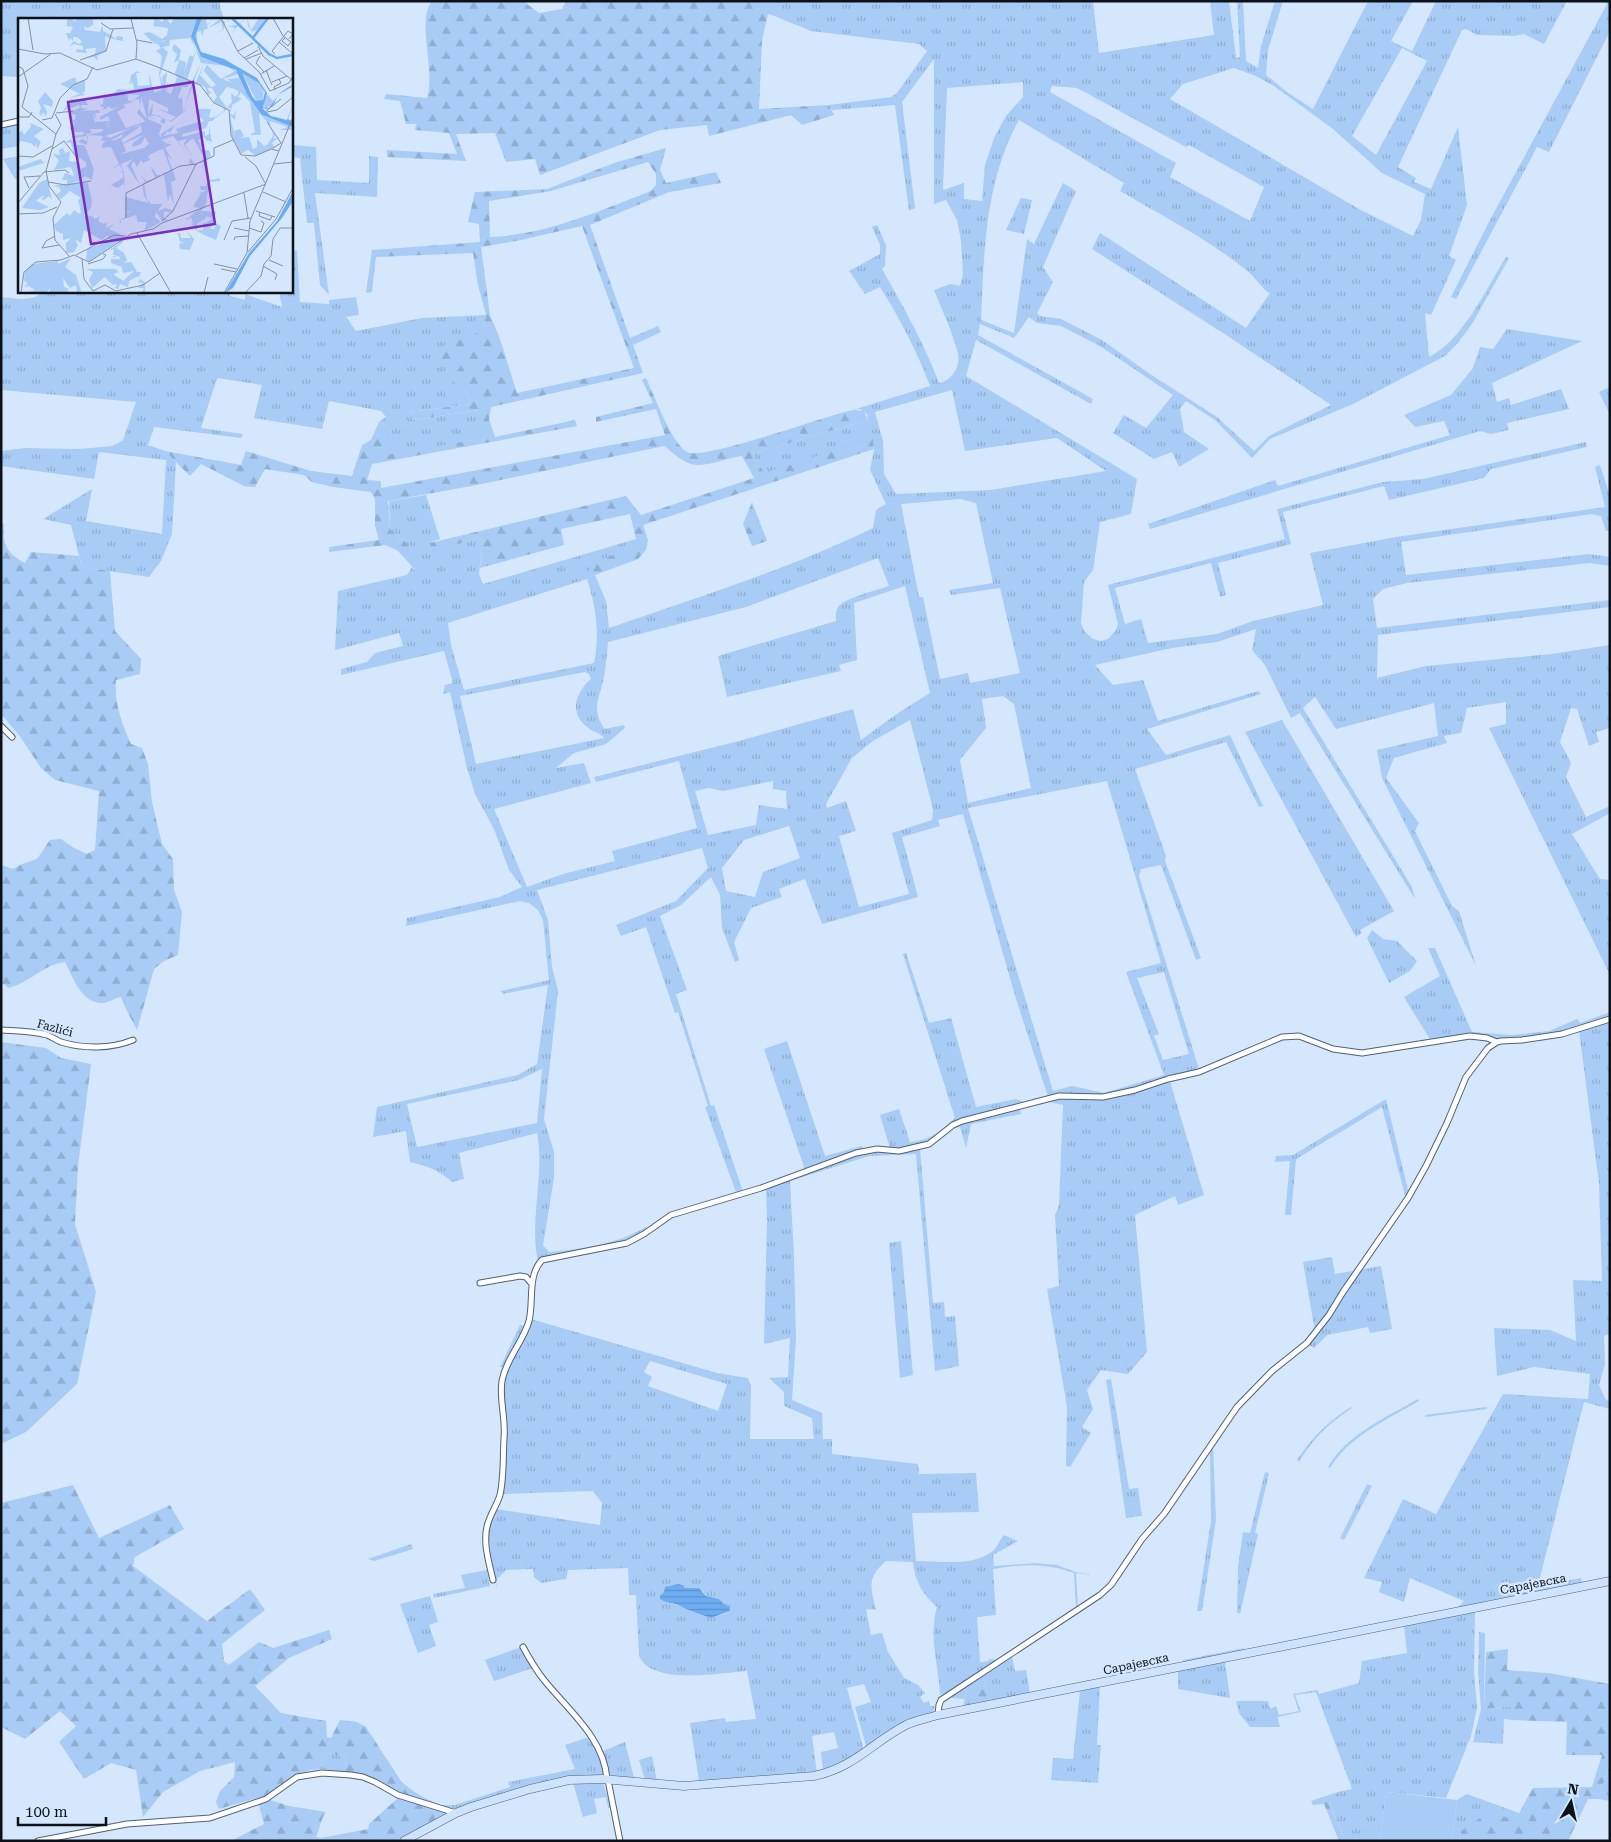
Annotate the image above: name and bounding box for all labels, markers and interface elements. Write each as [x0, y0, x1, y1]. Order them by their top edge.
inset map [18, 18, 292, 292]
street label: Fazlići [35, 1016, 75, 1040]
street label: Сарајевска [1499, 1571, 1568, 1597]
street label: Сарајевска [1102, 1650, 1171, 1678]
north arrow [1546, 1777, 1596, 1827]
text: N [1566, 1780, 1580, 1798]
scale bar [18, 1794, 105, 1826]
text: 100 m [25, 1803, 68, 1821]

